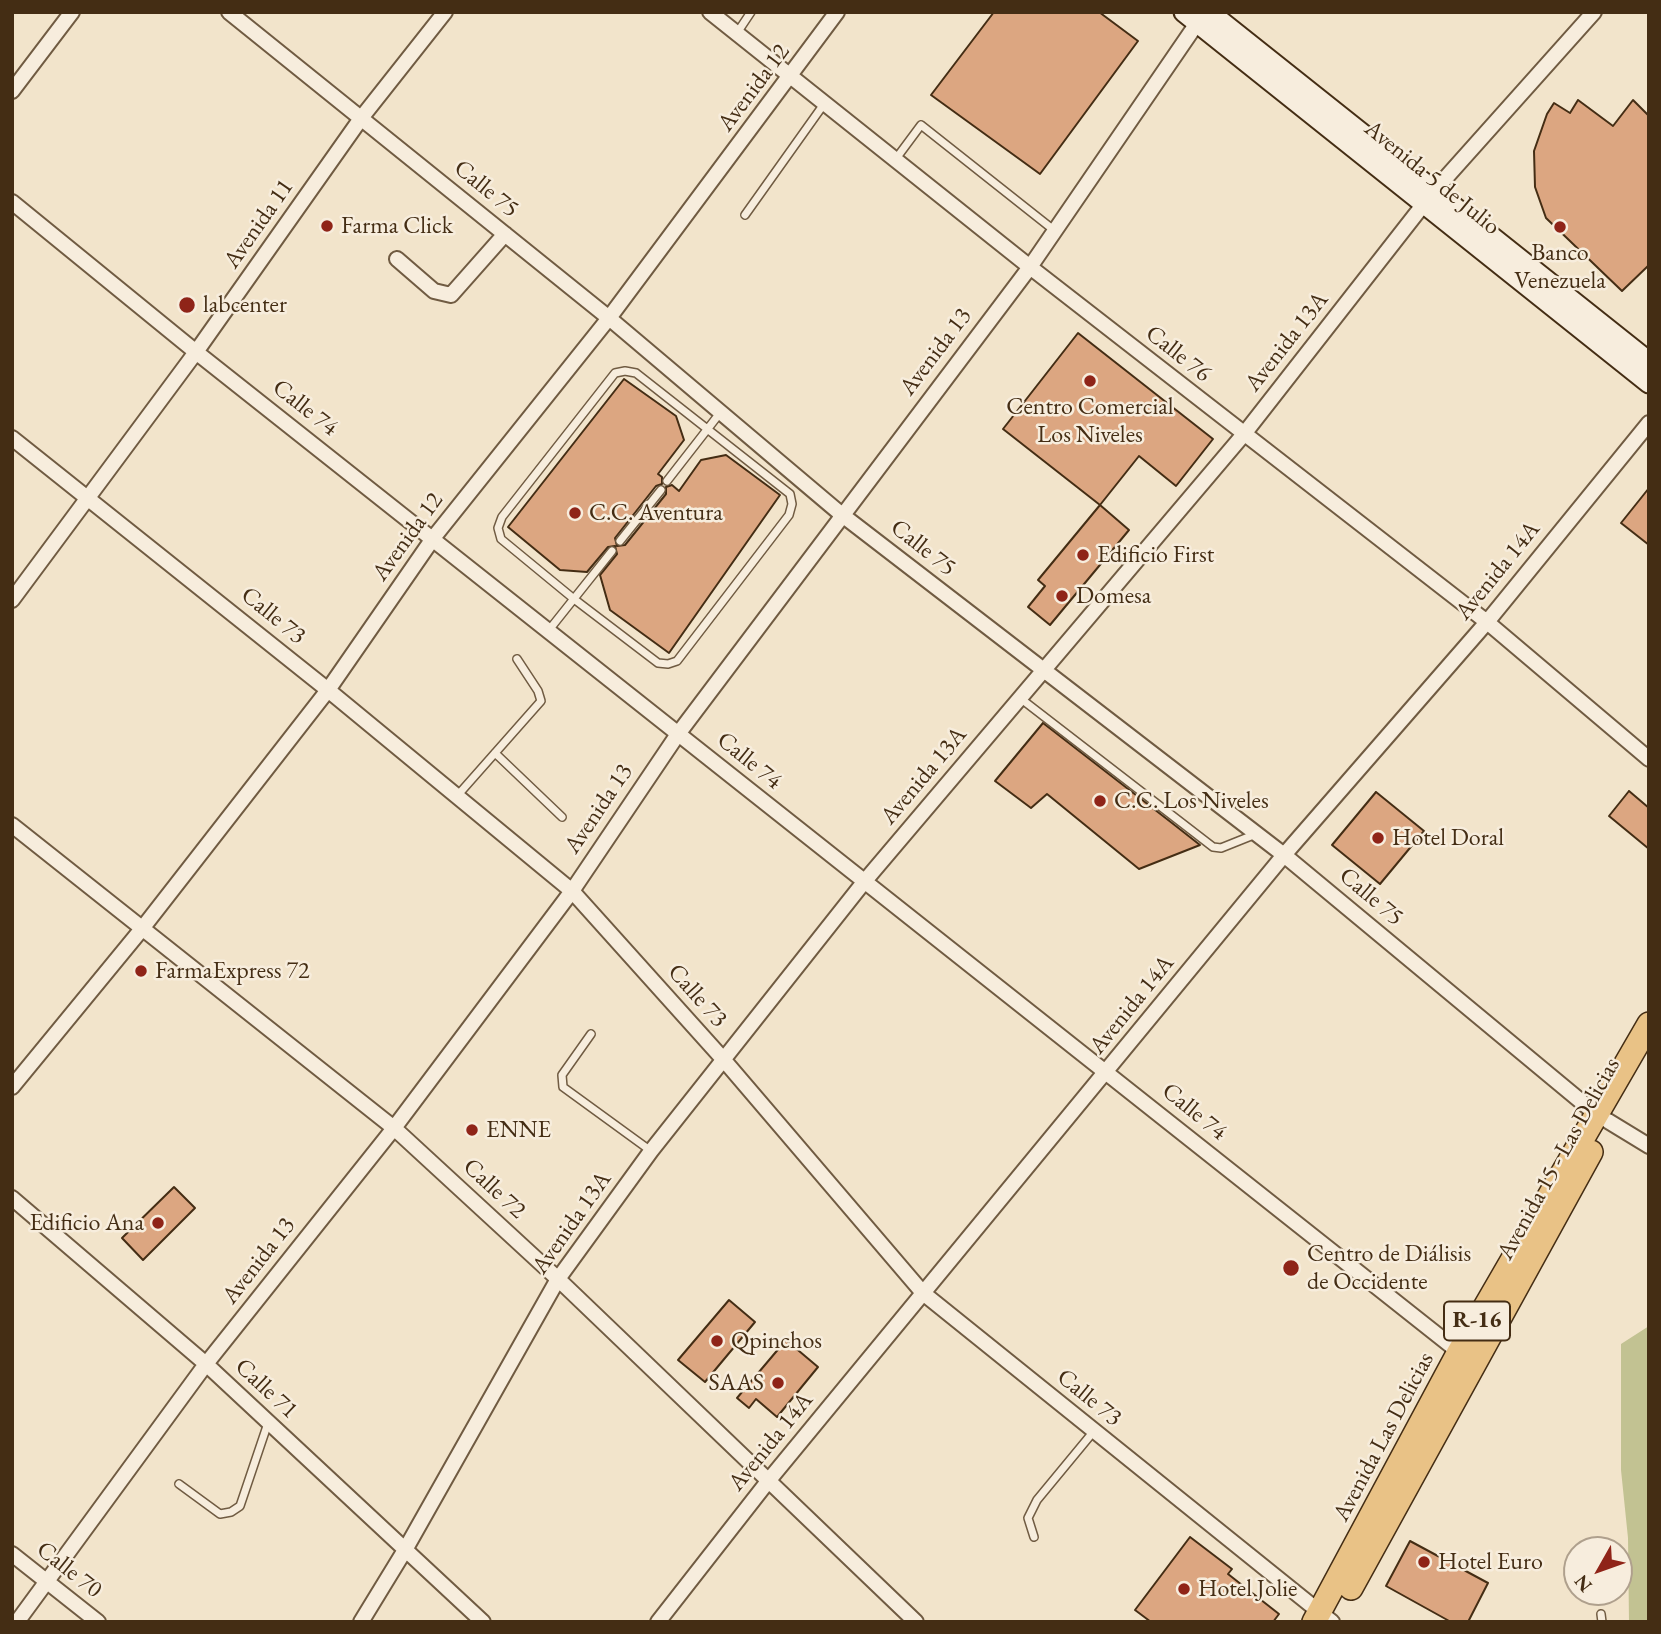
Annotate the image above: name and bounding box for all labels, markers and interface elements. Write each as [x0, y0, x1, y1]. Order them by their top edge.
street label: Avenida 12 [712, 38, 796, 138]
street label: Avenida 5 de Julio [1358, 115, 1506, 241]
street label: Calle 75 [448, 154, 524, 224]
street label: Avenida 11 [218, 174, 300, 274]
place label: Farma Click [341, 212, 453, 240]
marker: Farma Click [319, 218, 335, 234]
marker: Banco Venezuela [1552, 219, 1568, 235]
place label: Banco Venezuela [1514, 239, 1606, 295]
street label: Avenida 13A [1239, 286, 1335, 398]
place label: labcenter [203, 291, 287, 319]
marker: labcenter [177, 295, 197, 315]
street label: Avenida 13 [894, 302, 978, 402]
street label: Calle 76 [1139, 319, 1217, 389]
street label: Calle 74 [266, 373, 344, 443]
marker: Centro Comercial Los Niveles [1082, 373, 1098, 389]
place label: Centro Comercial Los Niveles [1006, 393, 1174, 449]
street label: Avenida 12 [366, 487, 450, 587]
place label: C.C. Aventura [589, 499, 723, 527]
marker: C.C. Aventura [567, 505, 583, 521]
street label: Calle 75 [884, 513, 962, 583]
street label: Avenida 14A [1449, 516, 1547, 626]
place label: Edificio First [1097, 541, 1214, 569]
marker: Edificio First [1075, 547, 1091, 563]
street label: Calle 73 [235, 581, 311, 651]
place label: Domesa [1076, 582, 1151, 610]
marker: Domesa [1054, 588, 1070, 604]
street label: Avenida 13A [875, 721, 973, 831]
street label: Calle 74 [711, 726, 787, 796]
street label: Avenida 13 [558, 759, 640, 859]
place label: C.C. Los Niveles [1114, 787, 1269, 815]
marker: C.C. Los Niveles [1092, 793, 1108, 809]
place label: Hotel Doral [1392, 824, 1504, 852]
marker: Hotel Doral [1370, 830, 1386, 846]
street label: Calle 75 [1333, 862, 1409, 932]
street label: Avenida 14A [1083, 950, 1181, 1060]
place label: FarmaExpress 72 [155, 957, 309, 985]
street label: Calle 73 [661, 958, 733, 1034]
marker: FarmaExpress 72 [133, 963, 149, 979]
street label: Avenida 15 - Las Delicias [1491, 1053, 1627, 1265]
street label: Calle 74 [1156, 1077, 1232, 1147]
place label: ENNE [486, 1116, 551, 1144]
marker: ENNE [464, 1122, 480, 1138]
street label: Calle 72 [457, 1153, 531, 1225]
street label: Avenida 13A [526, 1166, 618, 1280]
place label: Edificio Ana [29, 1209, 144, 1237]
street label: Avenida 13 [216, 1212, 302, 1310]
marker: Edificio Ana [150, 1215, 166, 1231]
place label: Centro de Diálisis de Occidente [1307, 1240, 1471, 1296]
marker: Centro de Diálisis de Occidente [1281, 1258, 1301, 1278]
road number: R-16 [1444, 1302, 1510, 1340]
place label: Qpinchos [731, 1327, 822, 1355]
marker: Qpinchos [709, 1333, 725, 1349]
street label: Avenida Las Delicias [1327, 1347, 1441, 1527]
street label: Calle 71 [229, 1353, 303, 1425]
street label: Calle 73 [1051, 1363, 1127, 1433]
place label: SAAS [708, 1369, 764, 1397]
marker: SAAS [770, 1375, 786, 1391]
street label: Avenida 14A [722, 1387, 820, 1497]
street label: Calle 70 [30, 1535, 108, 1605]
north arrow [1563, 1536, 1633, 1606]
place label: Hotel Euro [1438, 1548, 1543, 1576]
marker: Hotel Euro [1416, 1554, 1432, 1570]
text: N [1569, 1570, 1598, 1597]
place label: Hotel Jolie [1198, 1575, 1297, 1603]
marker: Hotel Jolie [1176, 1581, 1192, 1597]

